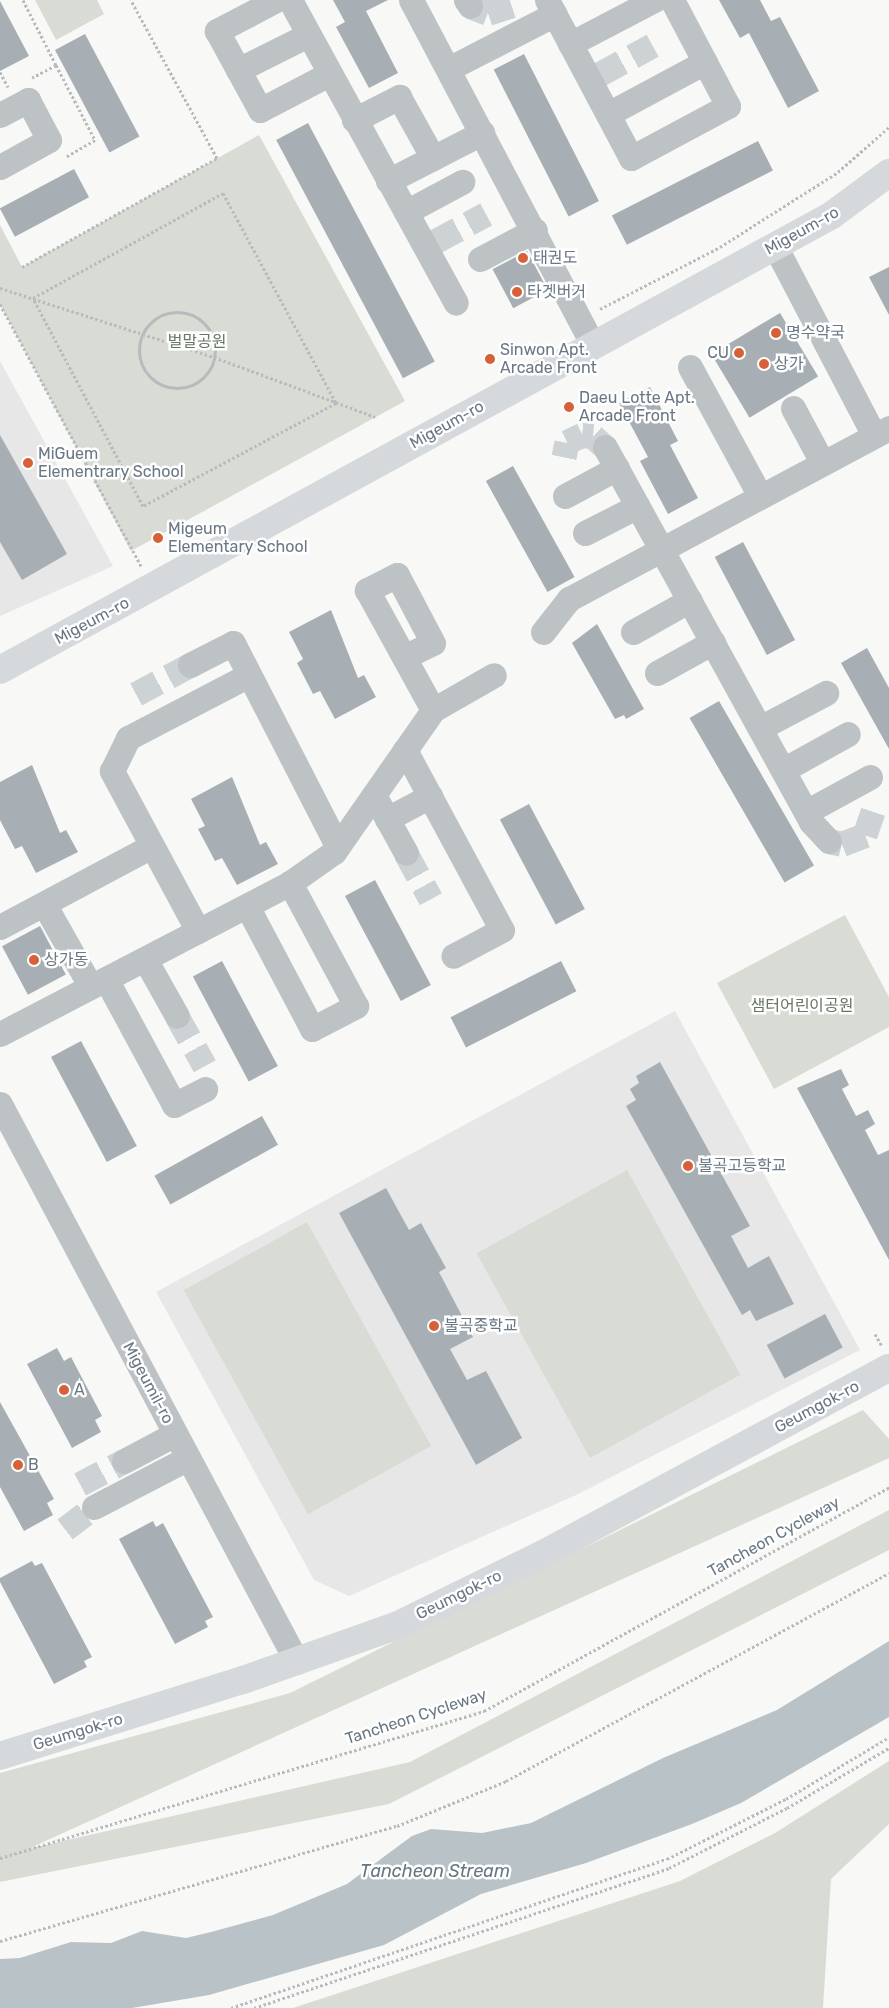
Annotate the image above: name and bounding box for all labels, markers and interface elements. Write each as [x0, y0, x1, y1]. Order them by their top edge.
street label: Migeum-ro [762, 203, 842, 259]
place label: 태권도 [533, 248, 577, 268]
marker: 태권도 [517, 252, 529, 264]
place label: 타겟버거 [527, 282, 586, 302]
marker: 타겟버거 [511, 286, 523, 298]
place label: 명수약국 [786, 323, 845, 343]
marker: 명수약국 [770, 327, 782, 339]
park label: 벌말공원 [168, 332, 226, 352]
place label: Sinwon Apt. Arcade Front [500, 340, 597, 378]
place label: CU [707, 343, 729, 363]
marker: CU [733, 347, 745, 359]
marker: Sinwon Apt. Arcade Front [484, 353, 496, 365]
place label: 상가 [774, 354, 803, 374]
marker: 상가 [758, 358, 770, 370]
place label: Daeu Lotte Apt. Arcade Front [579, 388, 695, 426]
street label: Migeum-ro [407, 397, 487, 453]
marker: Daeu Lotte Apt. Arcade Front [563, 401, 575, 413]
place label: MiGuem Elementrary School [38, 444, 184, 482]
marker: MiGuem Elementrary School [22, 457, 34, 469]
place label: Migeum Elementary School [168, 519, 308, 557]
marker: Migeum Elementary School [152, 532, 164, 544]
street label: Migeum-ro [51, 593, 133, 649]
place label: 상가동 [44, 950, 88, 970]
marker: 상가동 [28, 954, 40, 966]
park label: 샘터어린이공원 [750, 996, 854, 1016]
place label: 불곡고등학교 [698, 1156, 786, 1176]
marker: 불곡고등학교 [682, 1160, 694, 1172]
place label: 불곡중학교 [444, 1316, 518, 1336]
marker: 불곡중학교 [428, 1320, 440, 1332]
street label: Migeumil-ro [119, 1339, 177, 1427]
street label: Geumgok-ro [771, 1377, 863, 1437]
place label: A [74, 1380, 85, 1400]
marker: A [58, 1384, 70, 1396]
place label: B [28, 1455, 39, 1475]
marker: B [12, 1459, 24, 1471]
street label: Tancheon Cycleway [705, 1493, 843, 1581]
street label: Geumgok-ro [413, 1566, 505, 1624]
street label: Tancheon Cycleway [343, 1685, 489, 1749]
street label: Geumgok-ro [31, 1709, 125, 1755]
water label: Tancheon Stream [360, 1860, 510, 1882]

